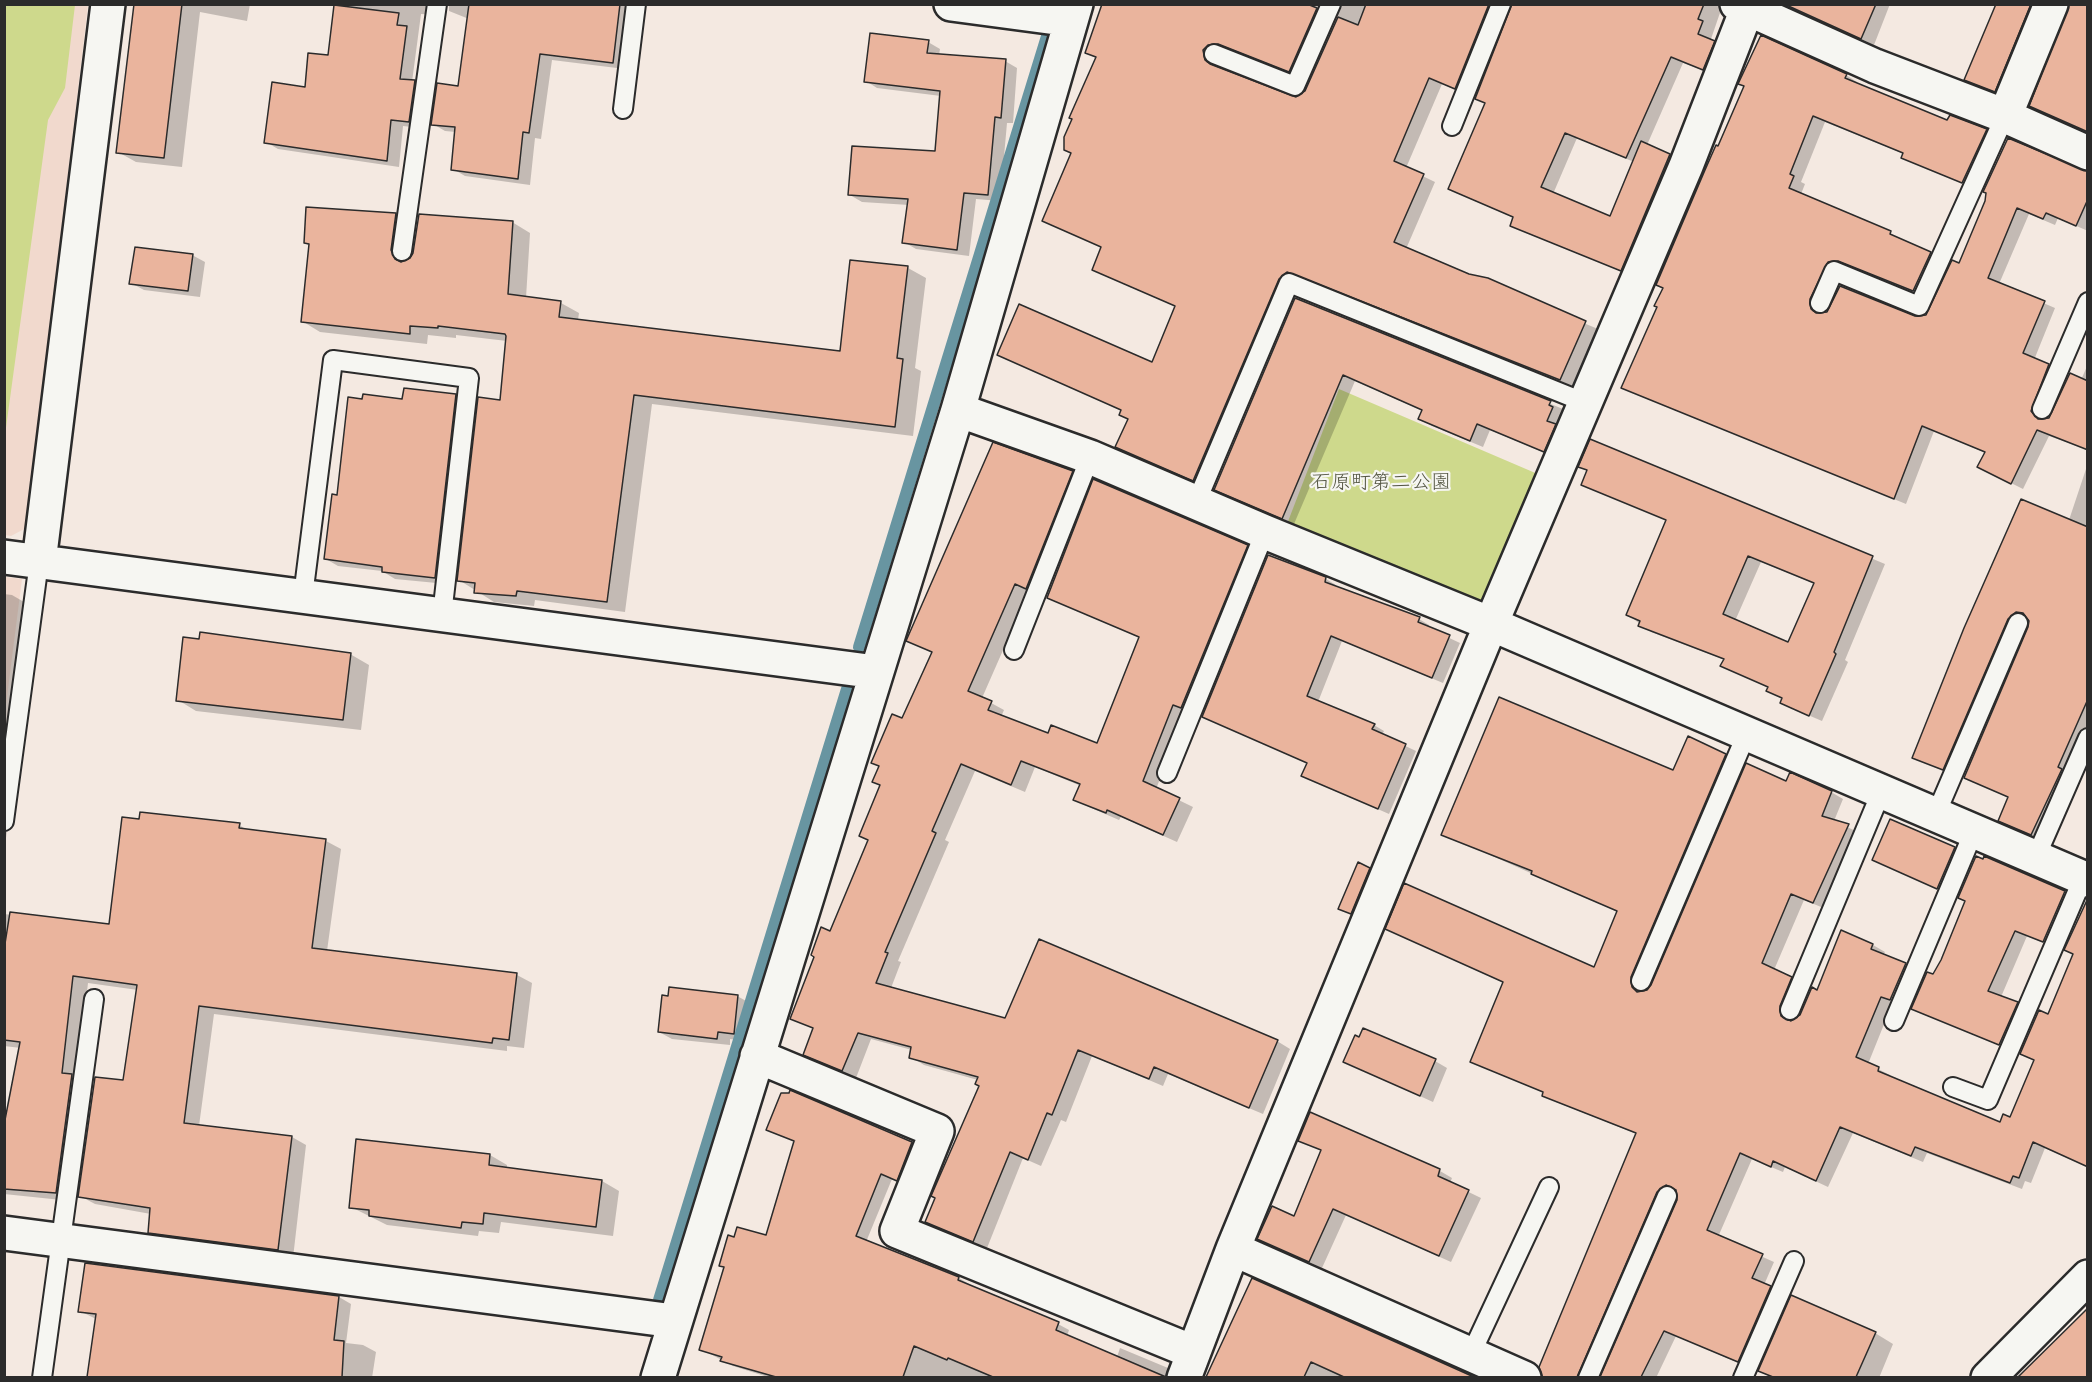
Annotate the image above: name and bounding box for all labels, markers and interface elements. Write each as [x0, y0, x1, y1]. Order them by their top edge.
park label: 石原町第二公園 [1311, 473, 1451, 497]

